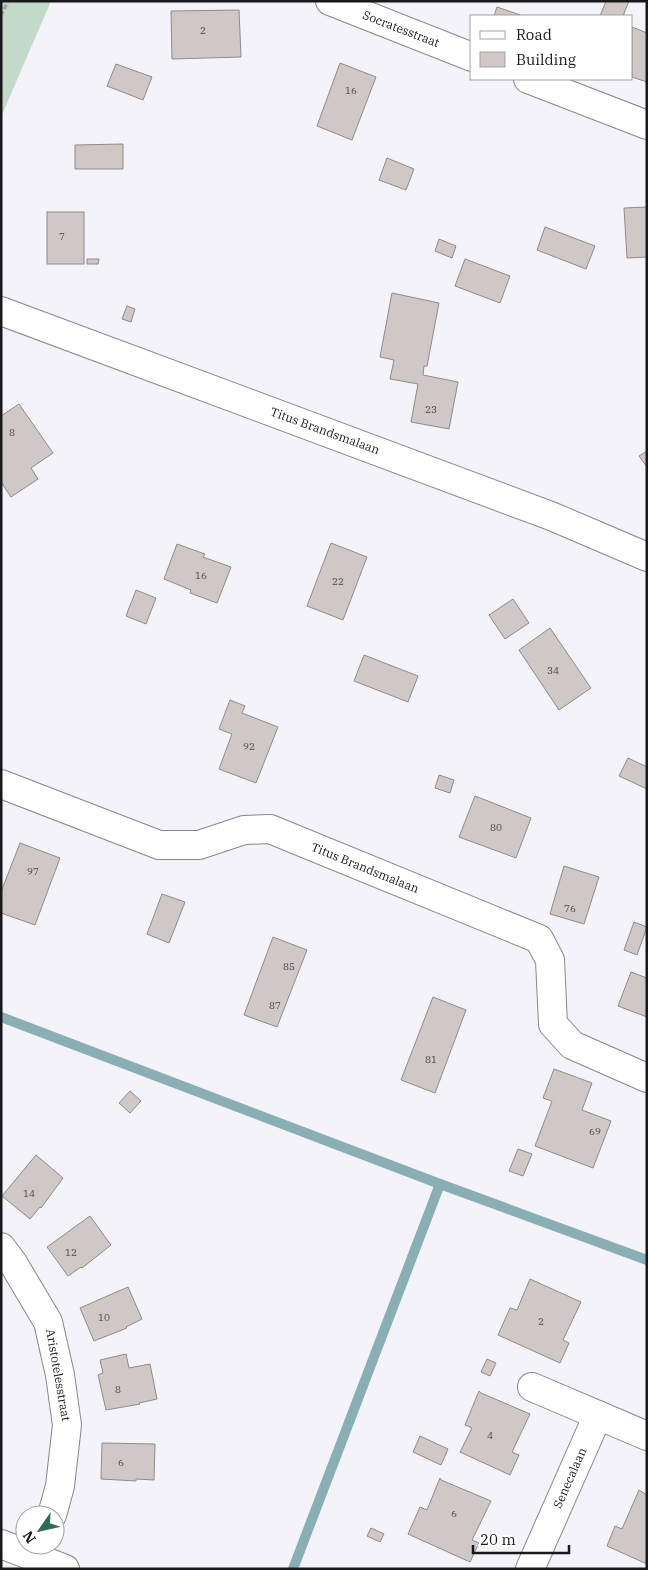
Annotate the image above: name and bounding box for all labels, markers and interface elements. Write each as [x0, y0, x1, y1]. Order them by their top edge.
street label: Socratesstraat [361, 7, 442, 50]
legend [470, 15, 633, 80]
house number: 2 [200, 24, 206, 37]
text: Road [516, 25, 552, 44]
text: Building [516, 50, 576, 69]
house number: 16 [345, 84, 357, 97]
house number: 7 [59, 230, 65, 243]
house number: 23 [425, 403, 437, 416]
street label: Titus Brandsmalaan [269, 404, 382, 457]
house number: 8 [9, 426, 15, 439]
house number: 16 [195, 569, 207, 582]
house number: 22 [332, 575, 344, 588]
house number: 34 [547, 664, 559, 677]
house number: 92 [243, 740, 255, 753]
house number: 80 [490, 821, 502, 834]
street label: Titus Brandsmalaan [309, 839, 422, 896]
house number: 97 [27, 865, 39, 878]
house number: 76 [564, 902, 576, 915]
house number: 85 [283, 960, 295, 973]
house number: 87 [269, 999, 281, 1012]
house number: 81 [425, 1053, 437, 1066]
house number: 69 [589, 1125, 601, 1138]
house number: 14 [23, 1187, 35, 1200]
house number: 12 [65, 1246, 77, 1259]
house number: 10 [98, 1311, 110, 1324]
house number: 2 [538, 1315, 544, 1328]
street label: Aristotelesstraat [43, 1328, 74, 1422]
house number: 8 [115, 1383, 121, 1396]
house number: 4 [487, 1429, 493, 1442]
street label: Senecalaan [550, 1445, 590, 1510]
house number: 6 [118, 1456, 124, 1469]
north arrow [15, 1505, 65, 1555]
house number: 6 [451, 1507, 457, 1520]
scale bar [473, 1522, 569, 1554]
text: N [19, 1528, 40, 1547]
text: 20 m [480, 1530, 516, 1549]

